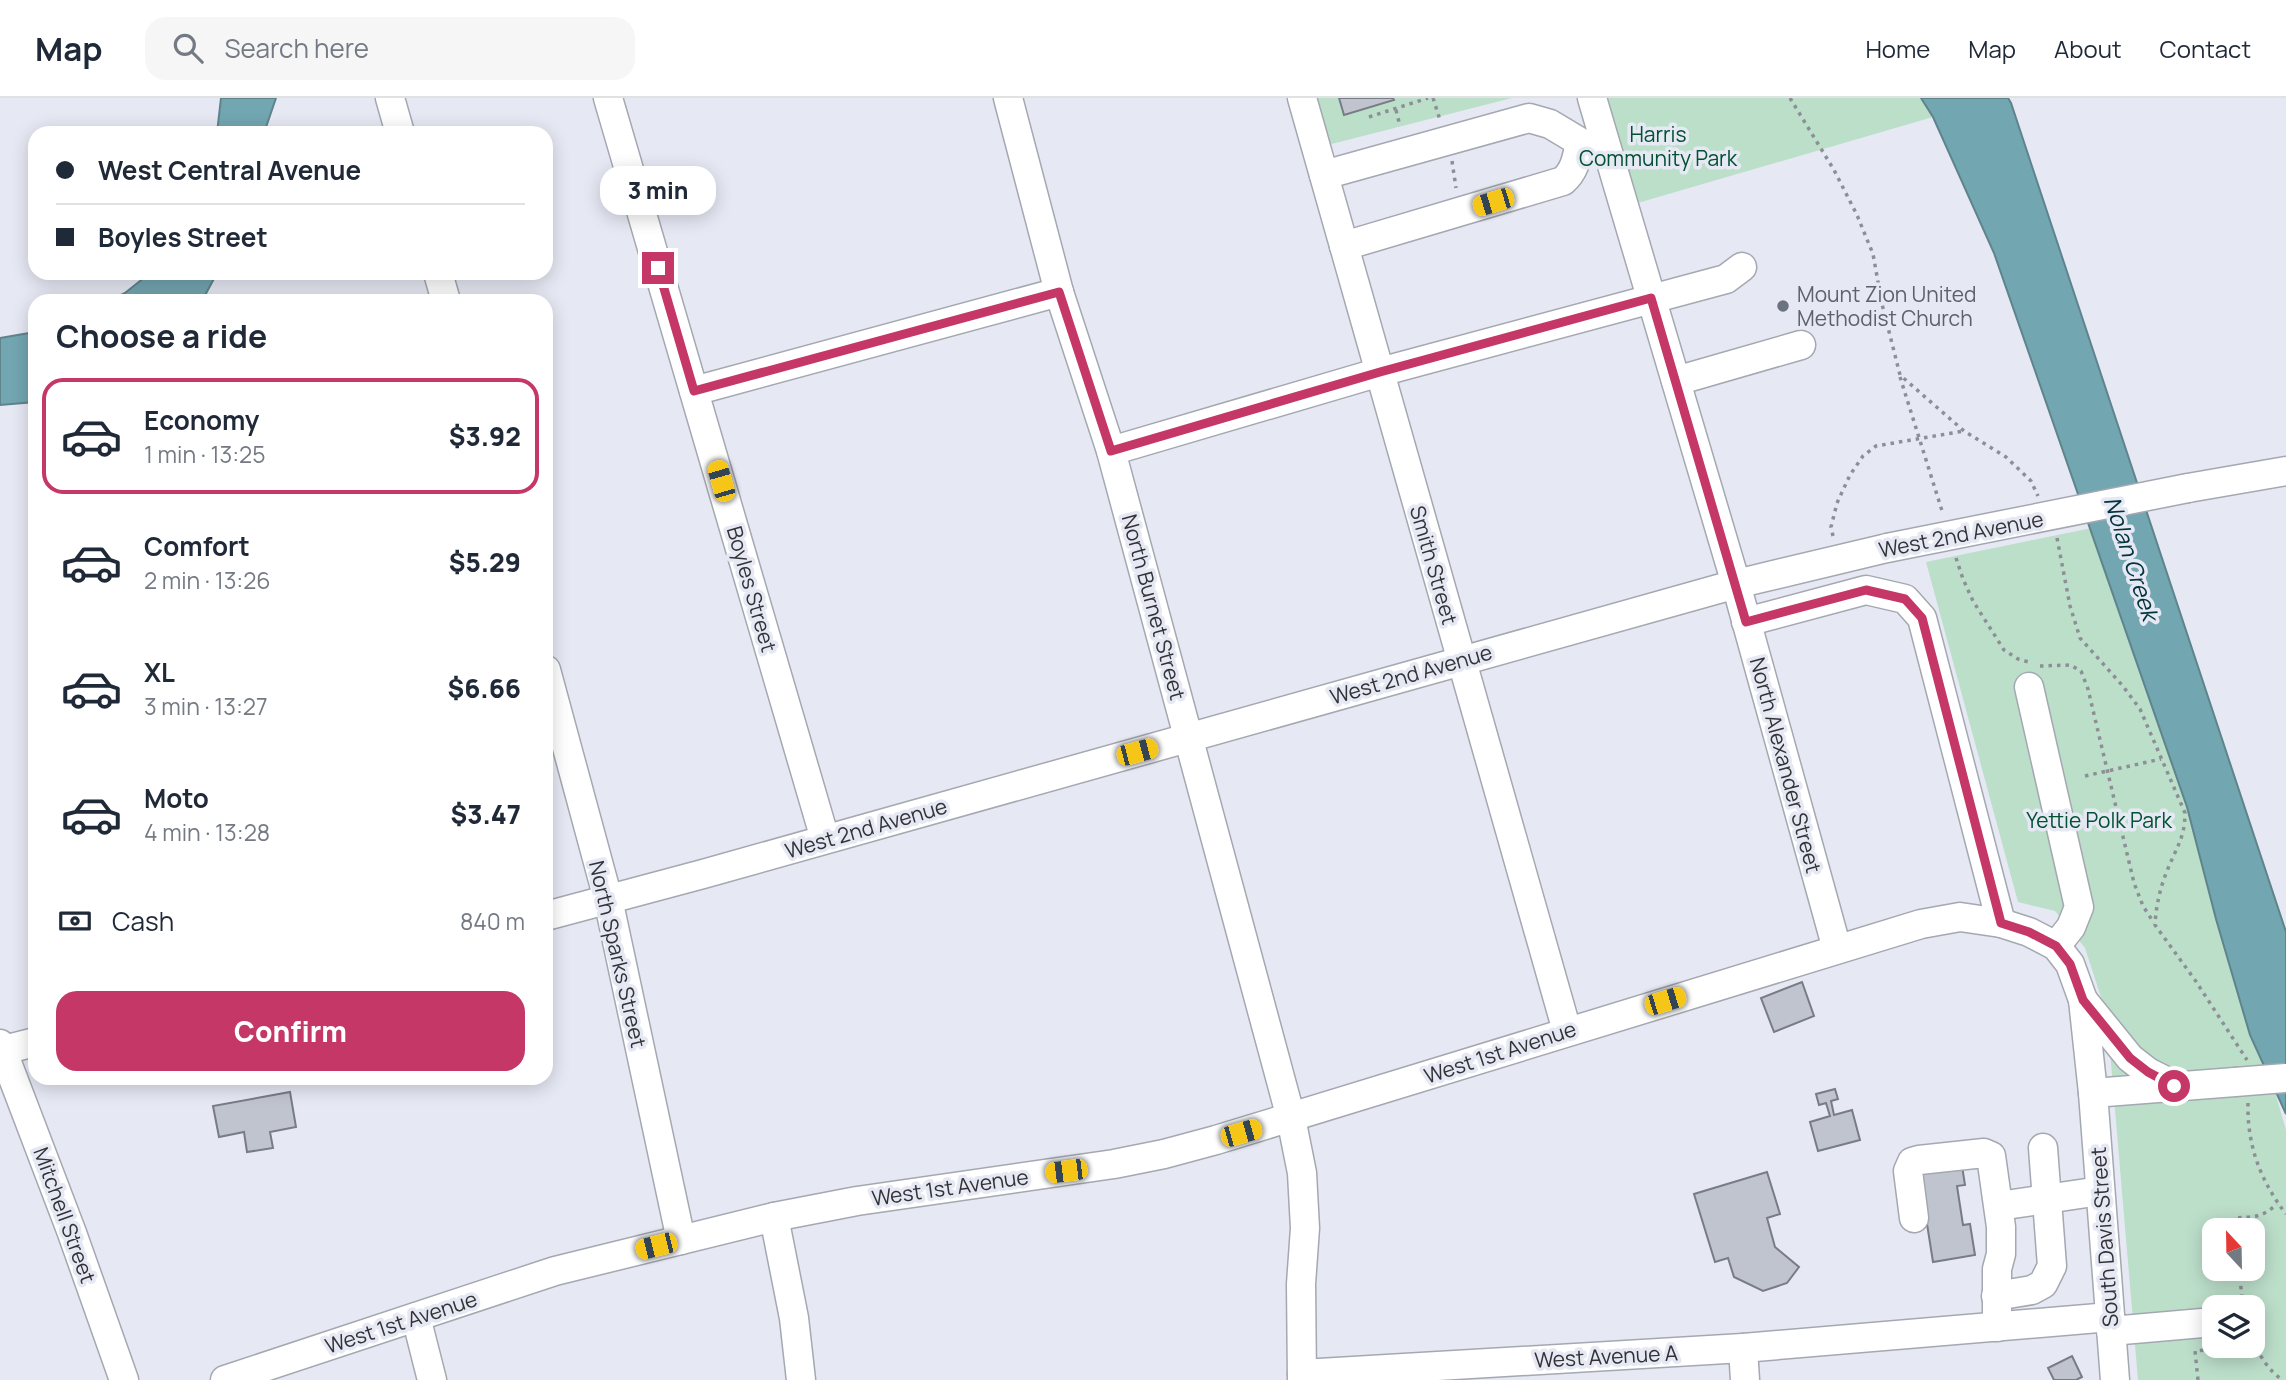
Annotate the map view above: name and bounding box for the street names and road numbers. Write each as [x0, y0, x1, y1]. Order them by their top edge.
street label: Smith Street [1404, 502, 1464, 628]
street label: West 2nd Avenue [1876, 504, 2046, 564]
street label: North Burnet Street [1116, 511, 1192, 703]
street label: Boyles Street [721, 523, 783, 655]
street label: West 2nd Avenue [1327, 637, 1495, 711]
street label: North Alexander Street [1744, 654, 1828, 876]
street label: West 2nd Avenue [782, 791, 950, 865]
street label: North Sparks Street [583, 858, 653, 1050]
street label: West 1st Avenue [1421, 1014, 1579, 1090]
street label: Mitchell Street [27, 1143, 103, 1287]
street label: South Davis Street [2084, 1146, 2124, 1328]
street label: West 1st Avenue [870, 1162, 1030, 1212]
street label: West 1st Avenue [322, 1284, 480, 1360]
street label: West Avenue A [1534, 1338, 1678, 1374]

